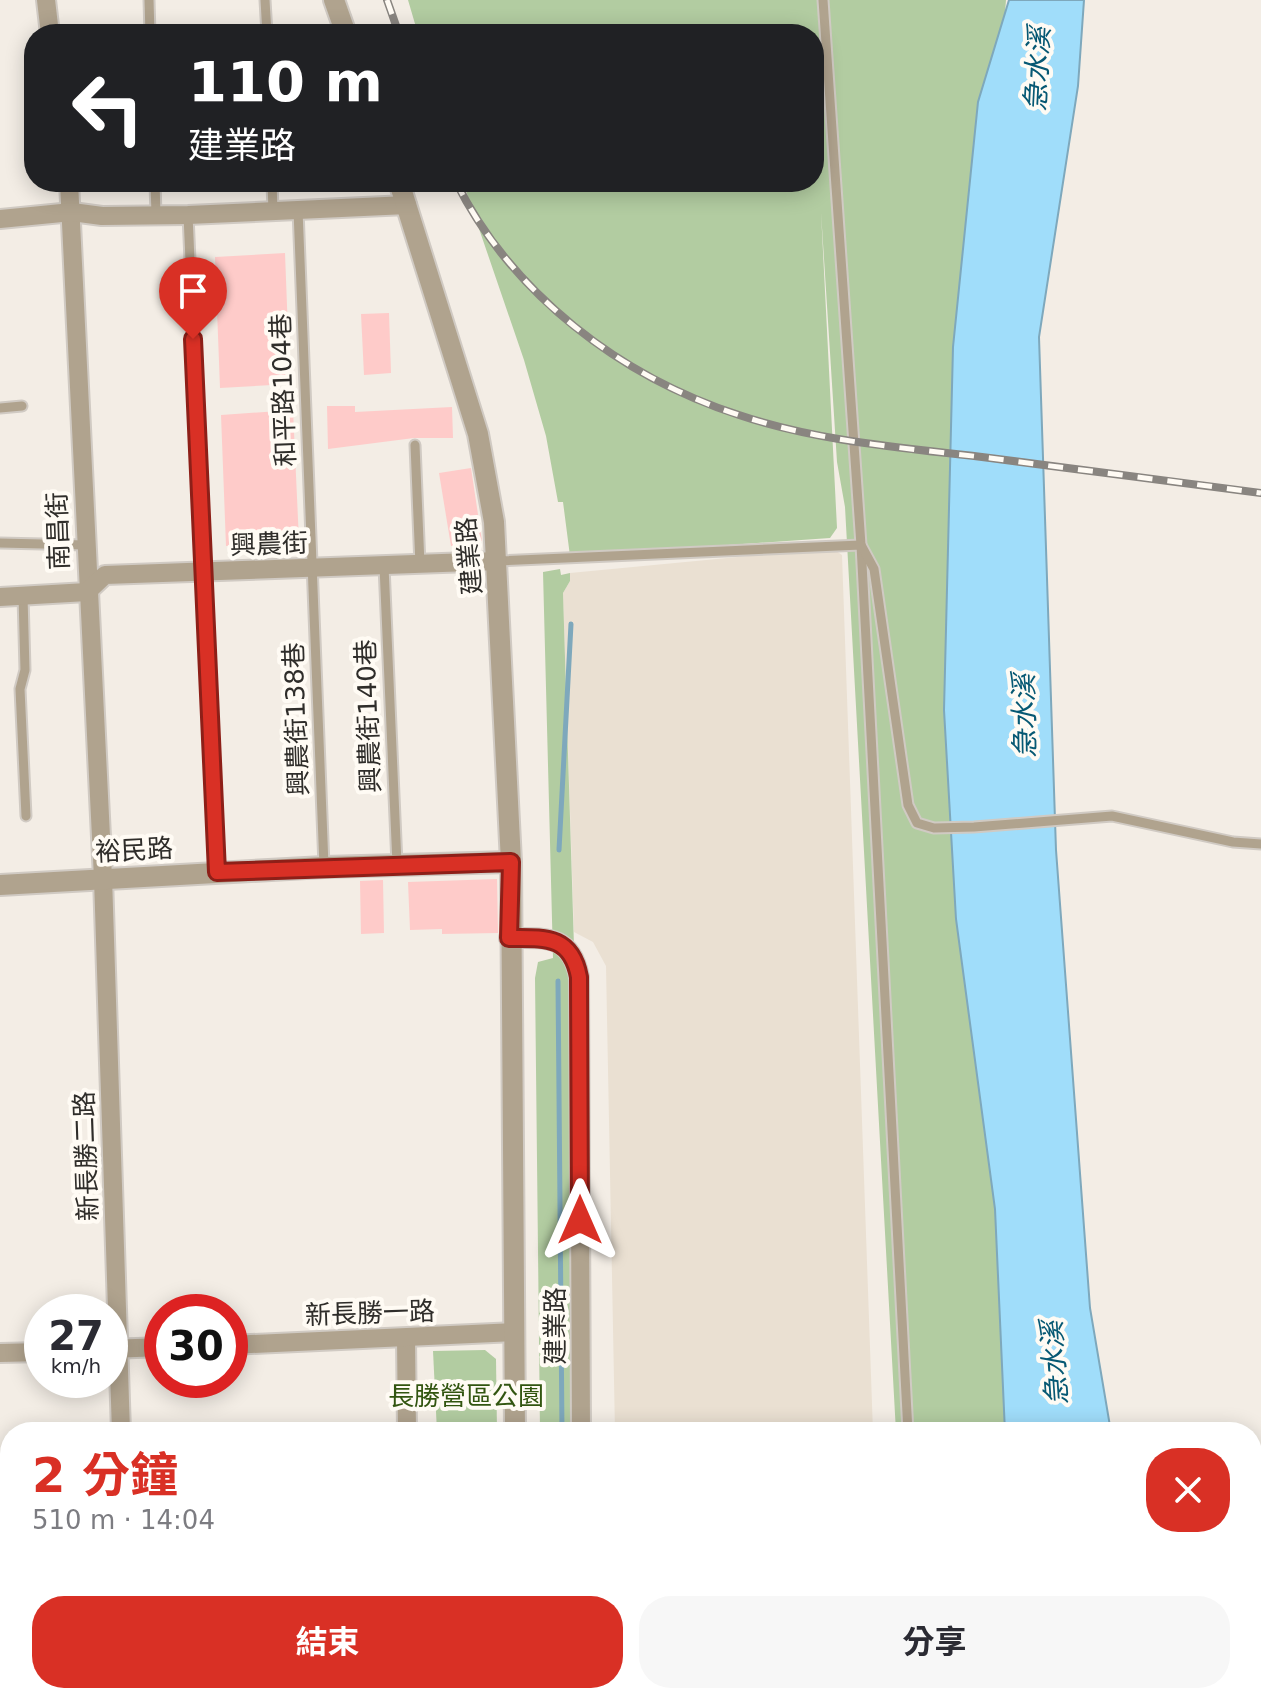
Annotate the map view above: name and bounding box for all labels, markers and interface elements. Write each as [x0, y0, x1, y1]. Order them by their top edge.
water label: 急水溪 [1019, 22, 1056, 112]
text: 110 m [188, 49, 383, 114]
icon: left [56, 56, 160, 160]
text: 建業路 [188, 125, 296, 166]
pin [159, 257, 227, 339]
icon: arrive [171, 269, 215, 313]
street label: 和平路104巷 [265, 313, 301, 467]
street label: 南昌街 [42, 491, 74, 571]
street label: 建業路 [451, 516, 487, 596]
street label: 興農街 [229, 528, 309, 560]
street label: 興農街140巷 [350, 639, 386, 793]
street label: 興農街138巷 [278, 642, 314, 796]
water label: 急水溪 [1007, 670, 1042, 758]
street label: 裕民路 [94, 833, 174, 867]
street label: 新長勝二路 [69, 1091, 103, 1221]
position arrow [538, 1178, 622, 1262]
street label: 建業路 [540, 1287, 570, 1365]
speed limit sign: 30 [144, 1294, 248, 1398]
street label: 新長勝一路 [305, 1296, 435, 1330]
text: 27 [48, 1313, 104, 1359]
water label: 急水溪 [1035, 1316, 1074, 1406]
text: km/h [51, 1354, 101, 1378]
park label: 長勝營區公園 [388, 1381, 544, 1411]
text: 2 分鐘 [32, 1447, 178, 1503]
button: close [1146, 1448, 1230, 1532]
text: 510 m · 14:04 [32, 1505, 215, 1535]
button: 結束 [32, 1596, 623, 1688]
button: 分享 [639, 1596, 1230, 1688]

